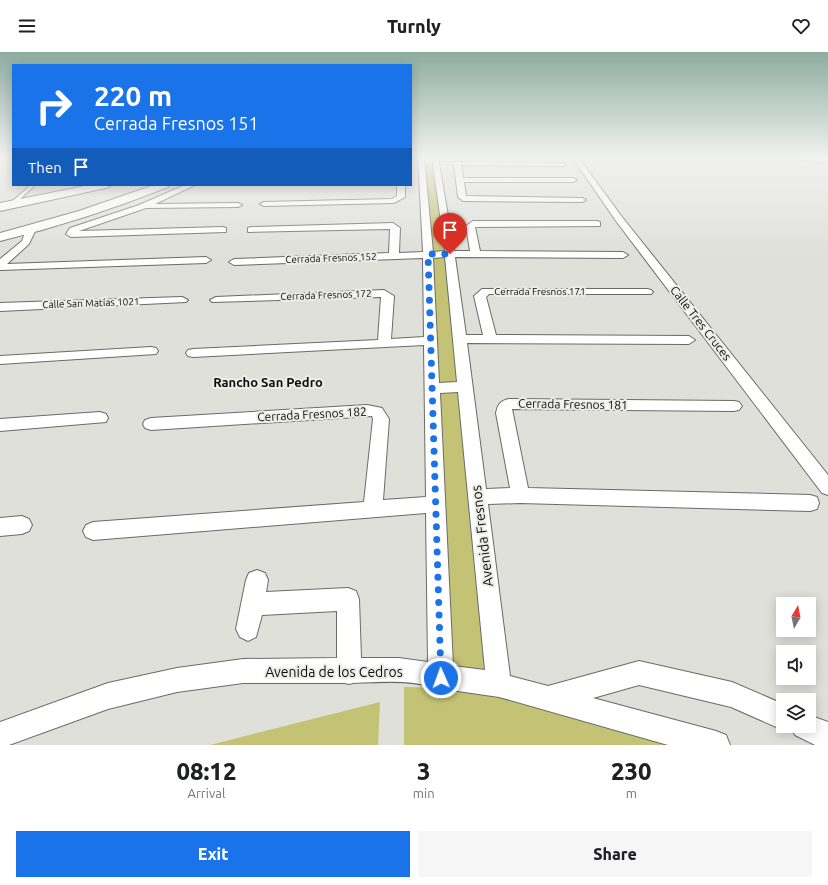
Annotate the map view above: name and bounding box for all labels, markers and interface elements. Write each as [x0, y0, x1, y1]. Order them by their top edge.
icon: menu [16, 15, 38, 37]
icon: heart [790, 15, 812, 37]
text: Turnly [387, 16, 441, 36]
icon: right [28, 80, 80, 132]
text: 220 m [94, 80, 172, 111]
text: Cerrada Fresnos 151 [94, 113, 259, 133]
icon: arrive [70, 156, 92, 178]
text: Then [28, 159, 62, 176]
pin [433, 213, 467, 254]
icon: arrive [439, 219, 461, 241]
street label: Cerrada Fresnos 152 [285, 251, 377, 265]
street label: Calle Tres Cruces [668, 283, 734, 363]
street label: Cerrada Fresnos 171 [494, 286, 586, 297]
street label: Cerrada Fresnos 172 [280, 288, 372, 302]
street label: Calle San Matías 1021 [42, 296, 140, 310]
district label: Rancho San Pedro [213, 375, 323, 389]
street label: Cerrada Fresnos 181 [518, 397, 628, 411]
street label: Cerrada Fresnos 182 [257, 405, 367, 423]
street label: Avenida Fresnos [468, 484, 496, 588]
north arrow [776, 597, 816, 637]
map controls [776, 597, 816, 733]
button: sound [776, 645, 816, 685]
position arrow [420, 657, 462, 699]
street label: Avenida de los Cedros [265, 664, 403, 680]
button: layers [776, 693, 816, 733]
text: 08:12 [176, 758, 236, 785]
text: 3 [417, 758, 430, 785]
text: 230 [611, 758, 652, 785]
text: Arrival [187, 786, 225, 800]
text: min [413, 786, 435, 800]
text: m [626, 786, 637, 800]
button: Exit [16, 831, 410, 877]
button: Share [418, 831, 812, 877]

